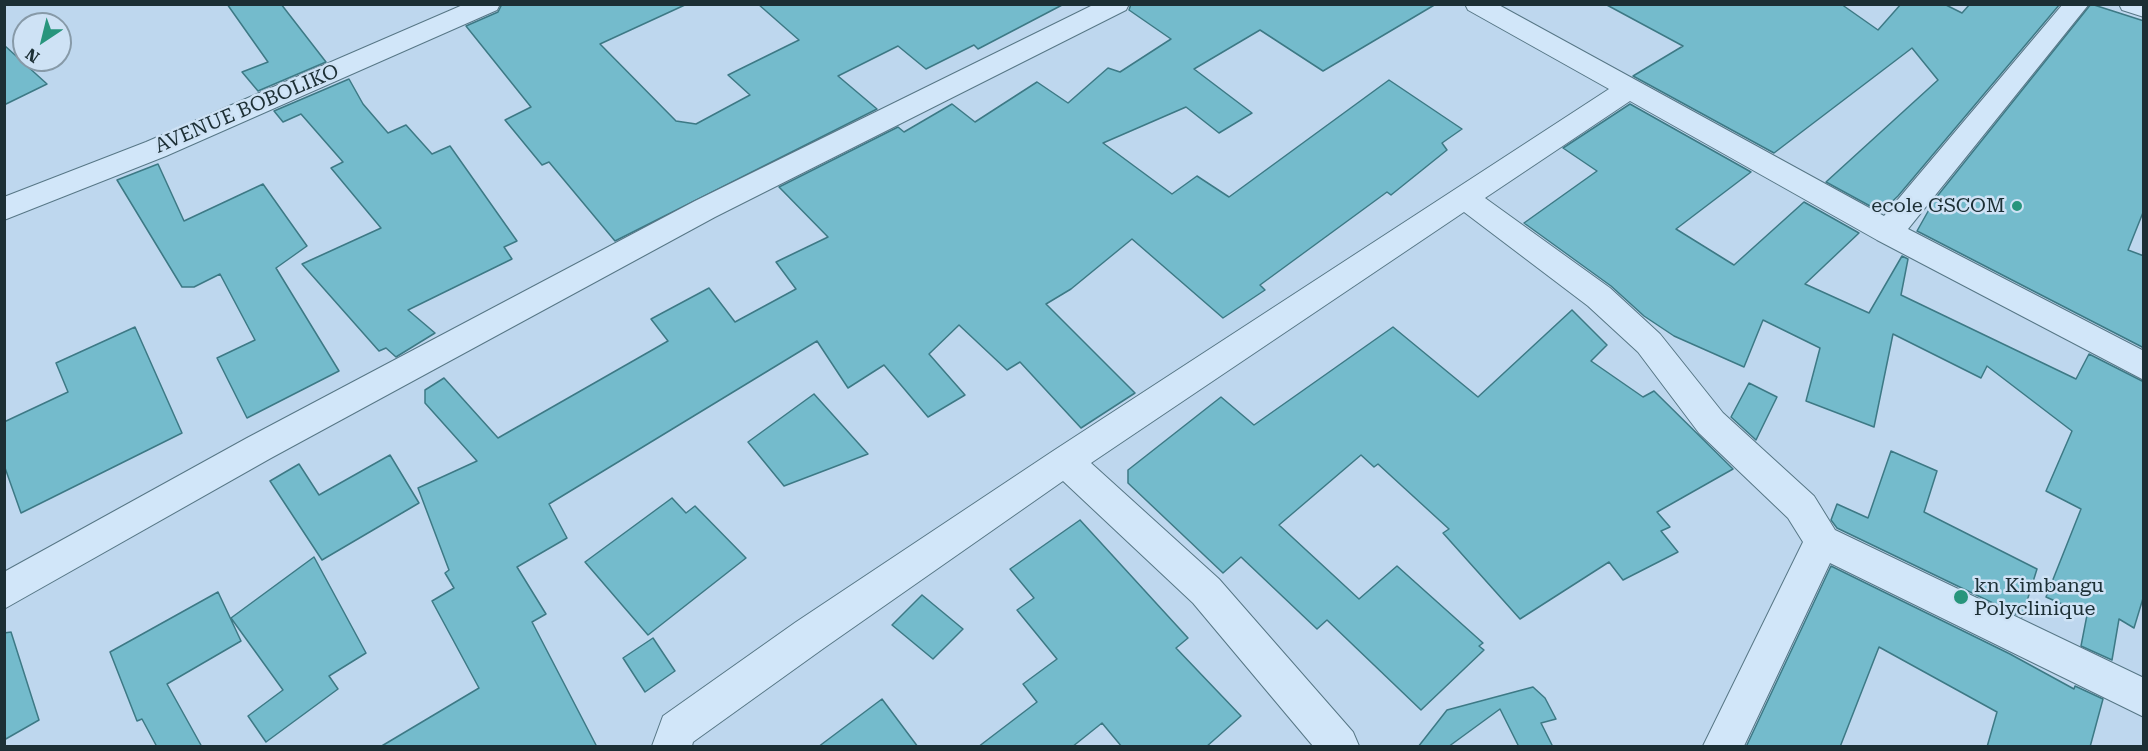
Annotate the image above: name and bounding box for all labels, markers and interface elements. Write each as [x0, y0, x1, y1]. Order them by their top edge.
north arrow [12, 12, 72, 72]
text: N [22, 44, 43, 67]
street label: AVENUE BOBOLIKO [151, 59, 343, 159]
place label: ecole GSCOM [1871, 194, 2005, 218]
marker: ecole GSCOM [2010, 199, 2024, 213]
place label: kn Kimbangu Polyclinique [1974, 574, 2104, 621]
marker: kn Kimbangu Polyclinique [1952, 588, 1970, 606]

